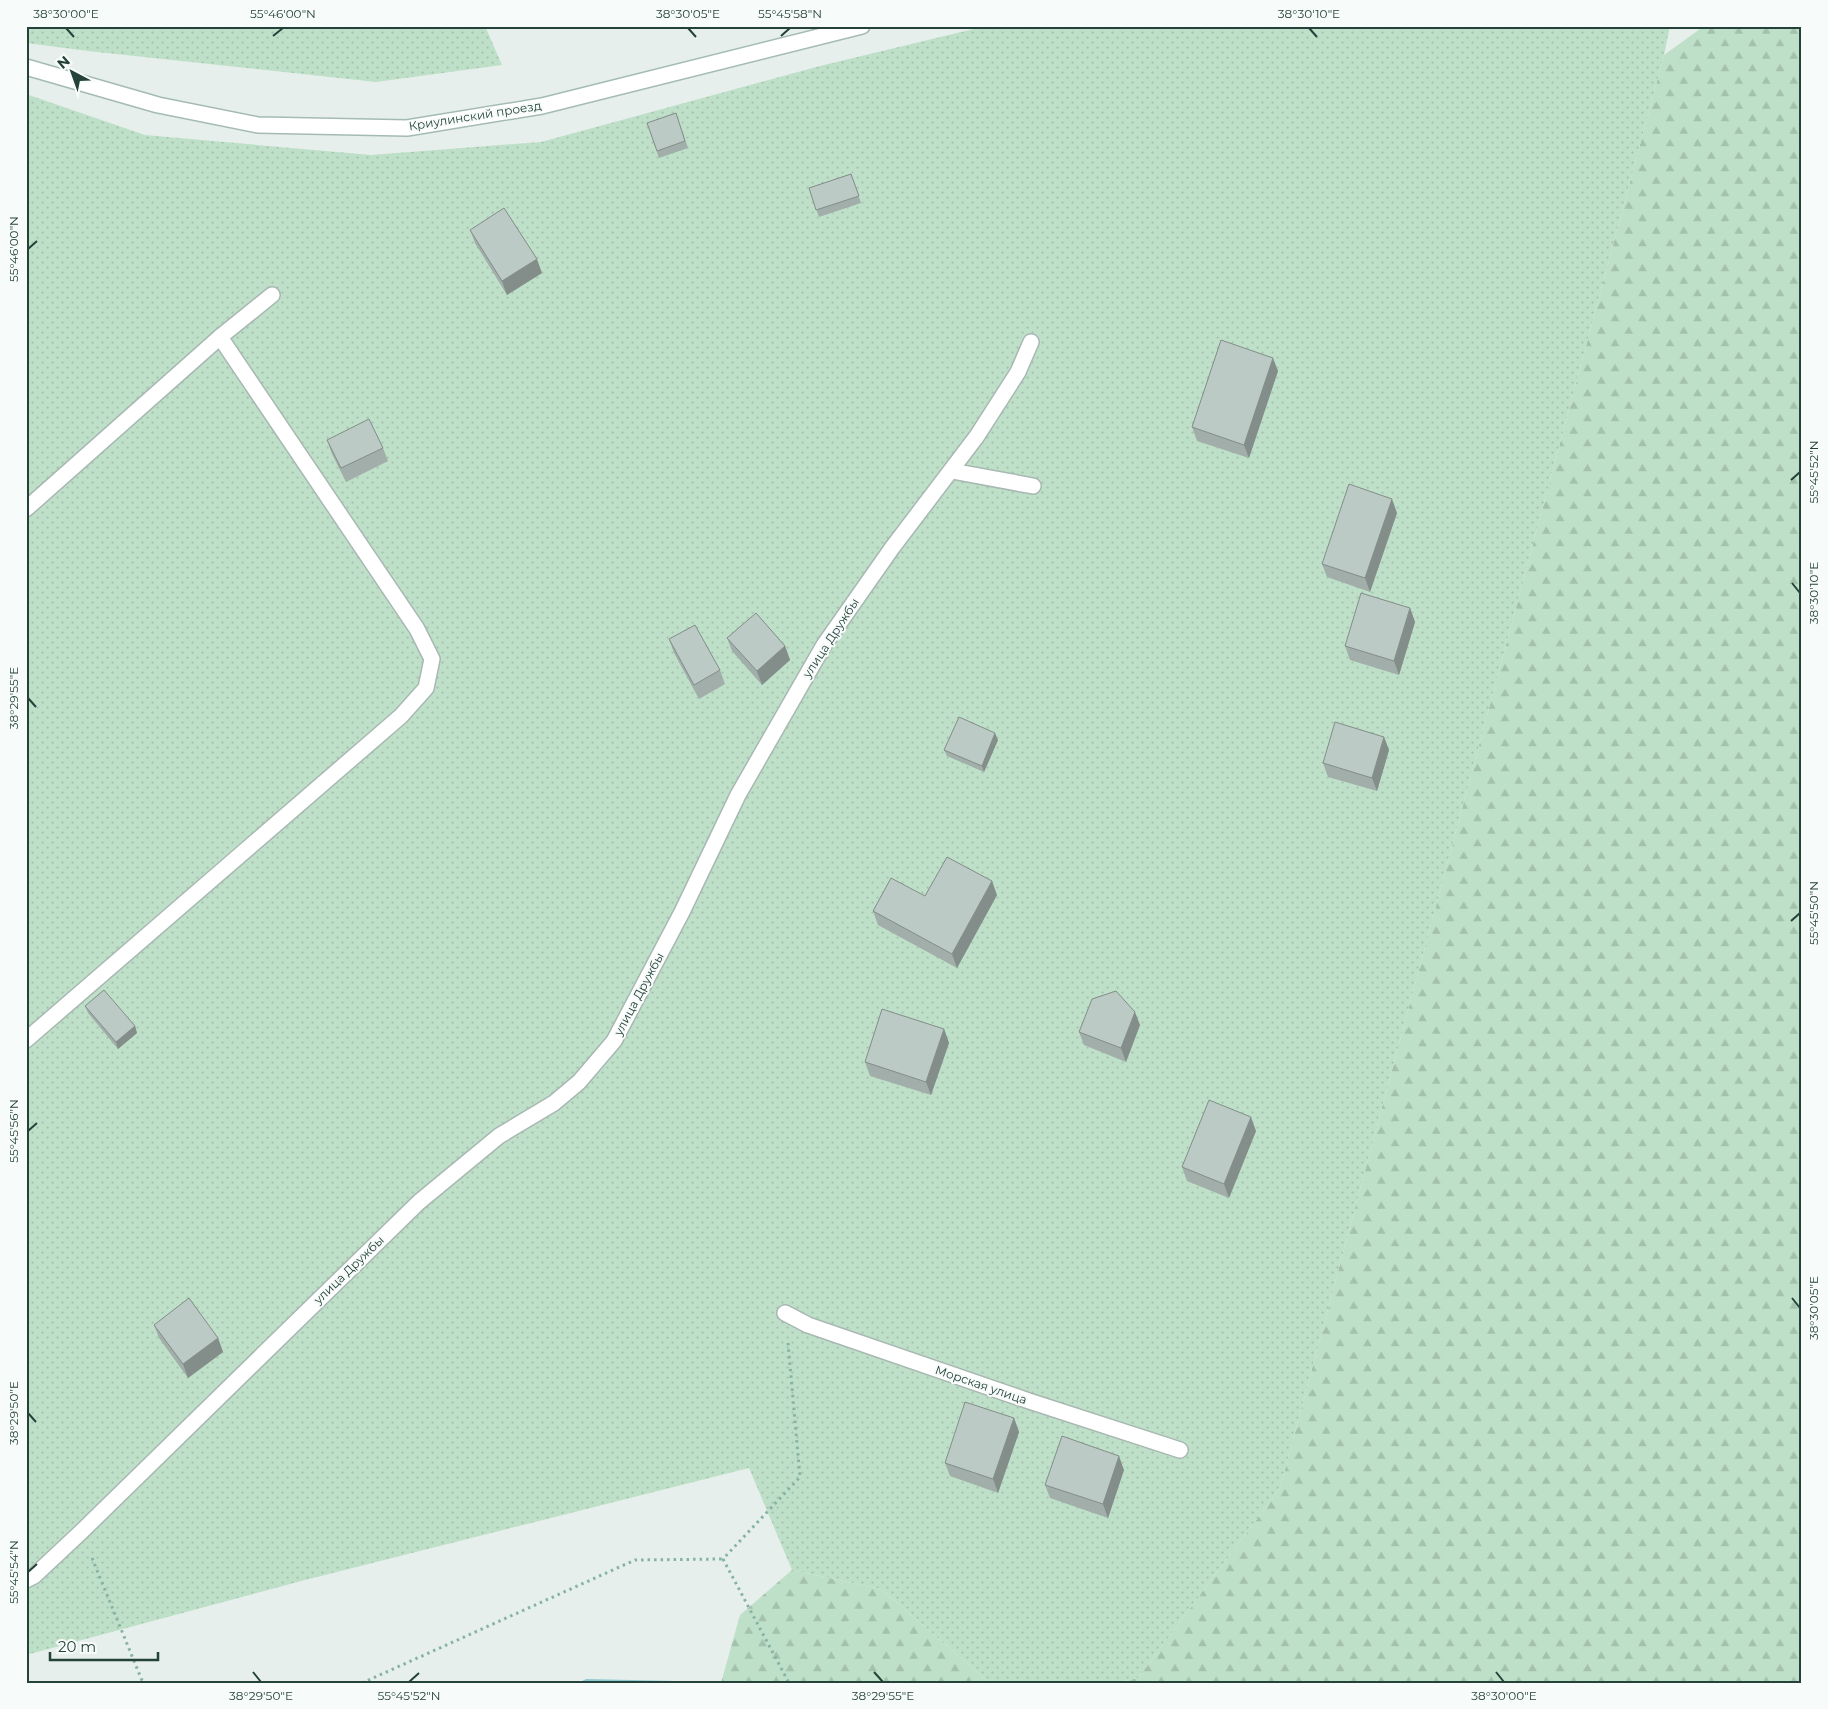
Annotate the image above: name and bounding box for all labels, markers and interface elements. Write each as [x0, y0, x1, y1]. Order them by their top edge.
text: 38°30'00"E [33, 6, 99, 21]
text: 55°46'00"N [250, 6, 316, 21]
text: 38°30'05"E [656, 6, 720, 21]
text: 55°45'58"N [758, 6, 822, 21]
text: 38°30'10"E [1278, 6, 1340, 21]
north arrow [48, 48, 98, 98]
text: N [53, 52, 74, 73]
street label: Криулинский проезд [408, 98, 543, 133]
text: 55°46'00"N [6, 216, 21, 282]
text: 55°45'52"N [1806, 441, 1821, 503]
text: 38°30'10"E [1806, 562, 1821, 624]
street label: улица Дружбы [799, 595, 862, 681]
text: 38°29'55"E [6, 667, 21, 729]
text: 55°45'50"N [1806, 881, 1821, 945]
street label: улица Дружбы [610, 950, 667, 1039]
text: 55°45'56"N [6, 1099, 21, 1163]
street label: улица Дружбы [310, 1232, 387, 1308]
text: 38°30'05"E [1806, 1276, 1821, 1340]
street label: Морская улица [933, 1362, 1029, 1407]
text: 38°29'50"E [6, 1381, 21, 1445]
text: 55°45'54"N [6, 1540, 21, 1604]
scale bar [50, 1629, 158, 1661]
text: 20 m [58, 1637, 96, 1656]
text: 38°29'50"E [229, 1688, 293, 1703]
text: 55°45'52"N [378, 1688, 440, 1703]
text: 38°29'55"E [852, 1688, 914, 1703]
text: 38°30'00"E [1471, 1688, 1537, 1703]

